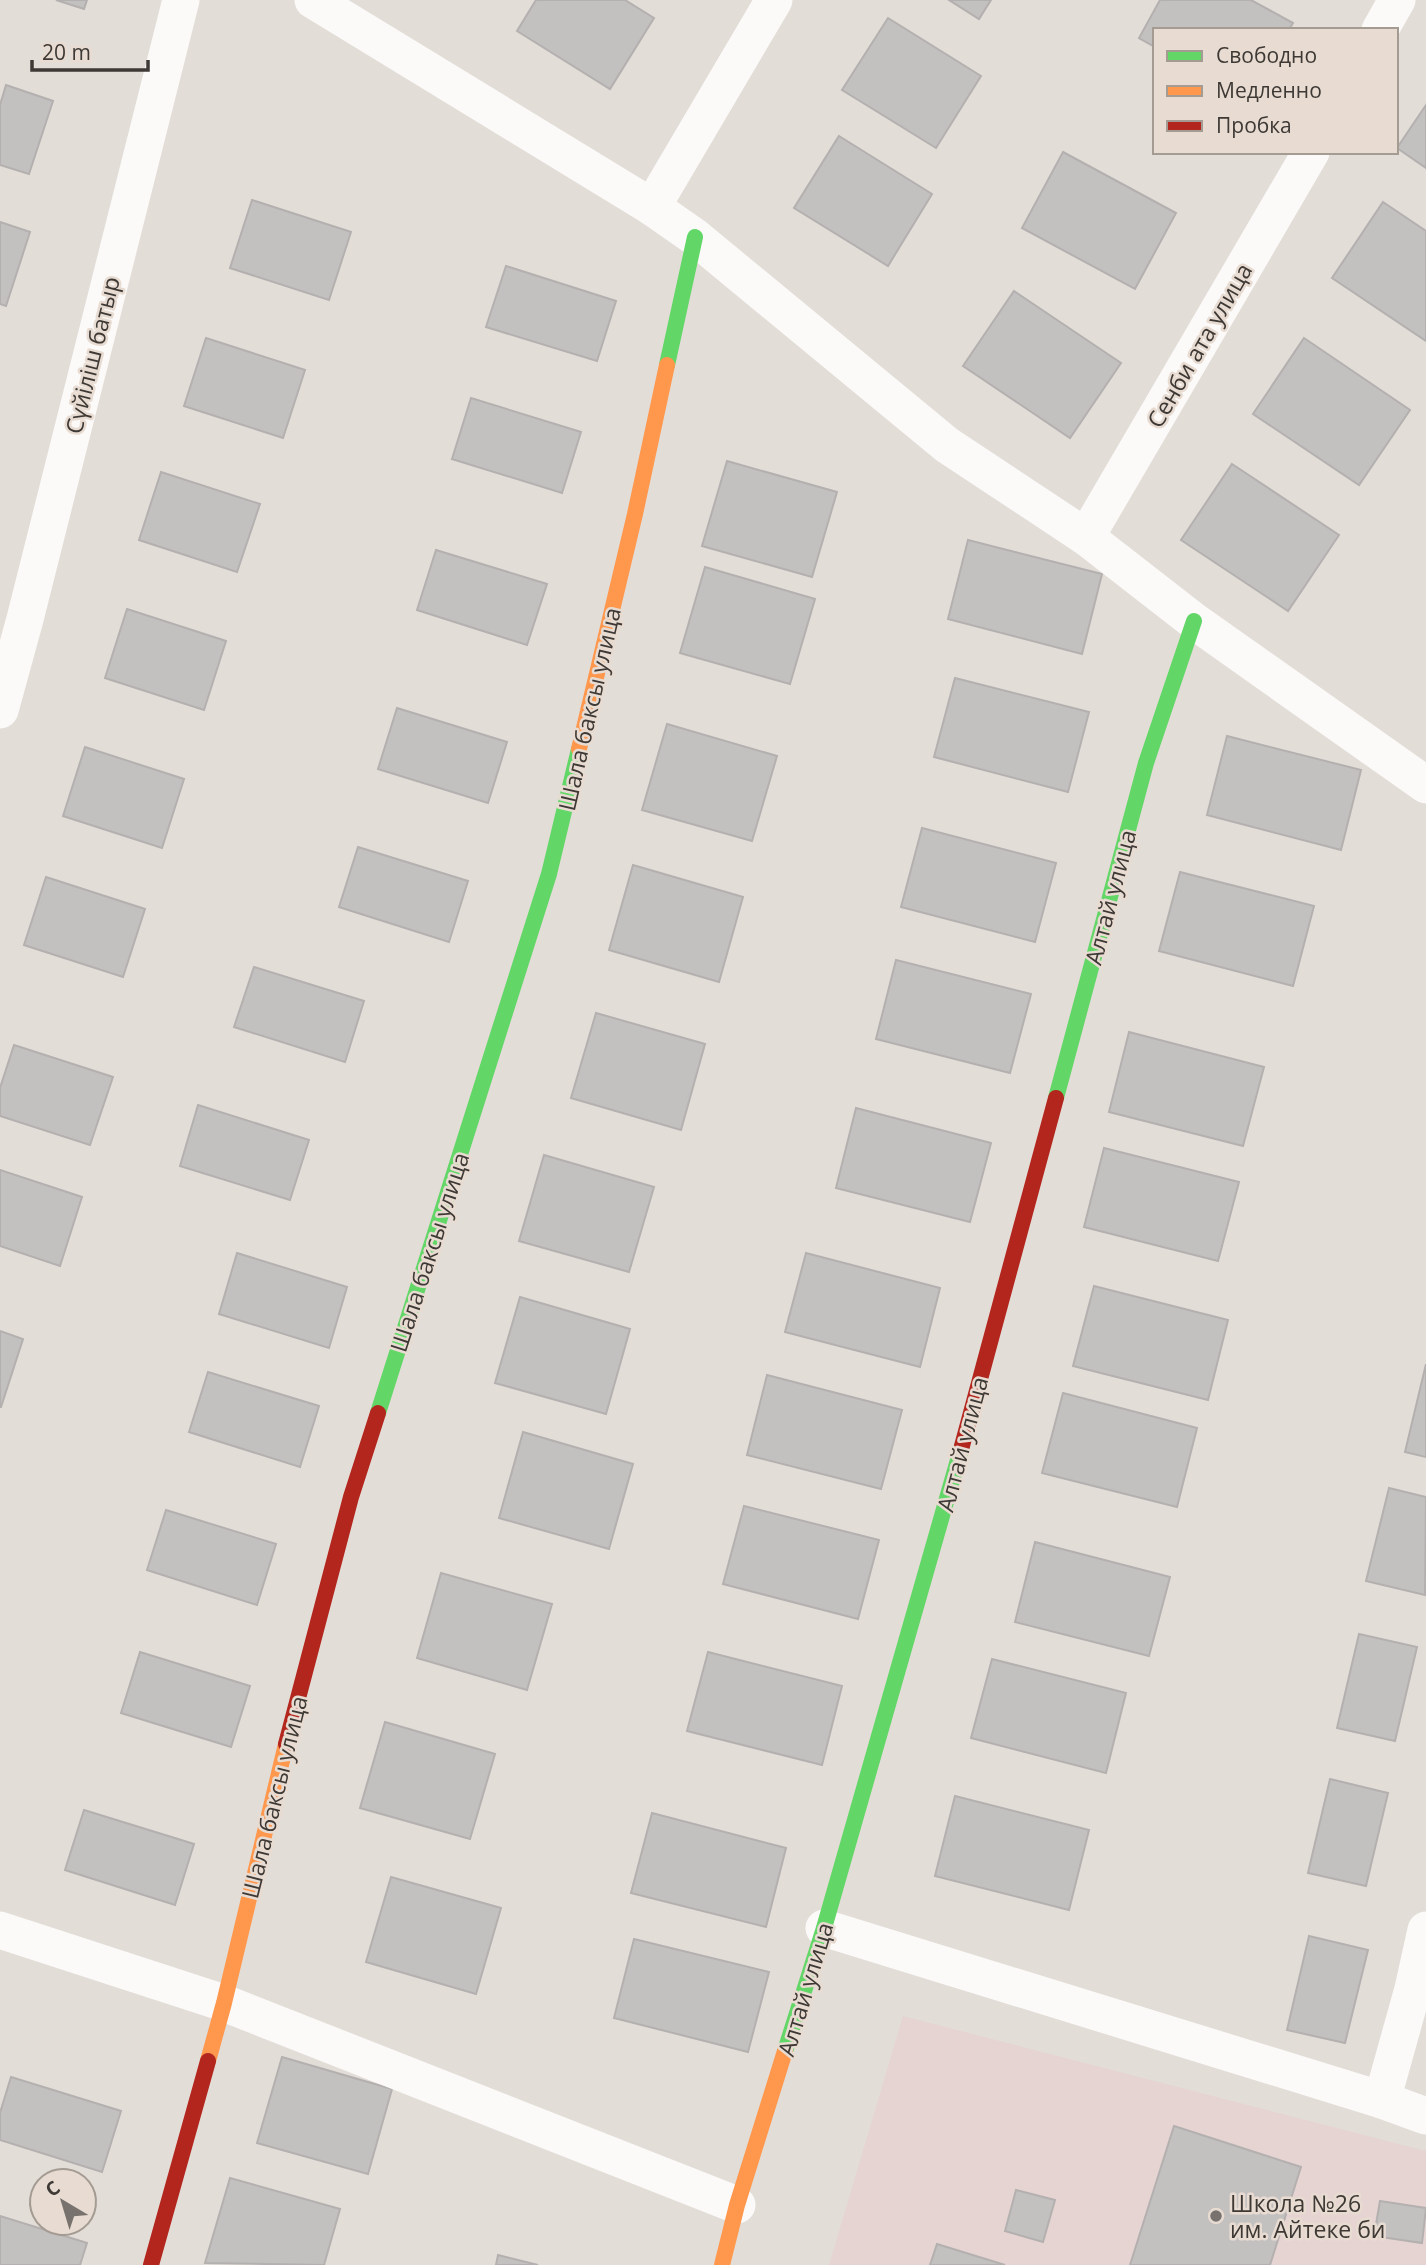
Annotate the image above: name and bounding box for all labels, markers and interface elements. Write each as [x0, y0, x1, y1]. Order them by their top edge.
scale bar [32, 28, 147, 72]
legend [1153, 28, 1398, 154]
text: 20 m [42, 38, 91, 66]
text: Свободно [1216, 41, 1317, 69]
text: Медленно [1216, 76, 1322, 104]
text: Пробка [1216, 111, 1292, 139]
street label: Сенби ата улица [1139, 257, 1259, 433]
street label: Сүйіліш батыр [57, 273, 127, 437]
street label: Шала баксы улица [550, 604, 628, 814]
street label: Алтай улица [1077, 826, 1143, 968]
street label: Шала баксы улица [382, 1148, 476, 1356]
street label: Алтай улица [929, 1373, 995, 1515]
street label: Шала баксы улица [233, 1692, 315, 1902]
street label: Алтай улица [769, 1918, 841, 2060]
north arrow [28, 2167, 98, 2237]
text: С [40, 2175, 65, 2203]
place label: Школа №26 им. Айтеке би [1230, 2187, 1386, 2245]
marker: Школа №26 им. Айтеке би [1208, 2208, 1224, 2224]

